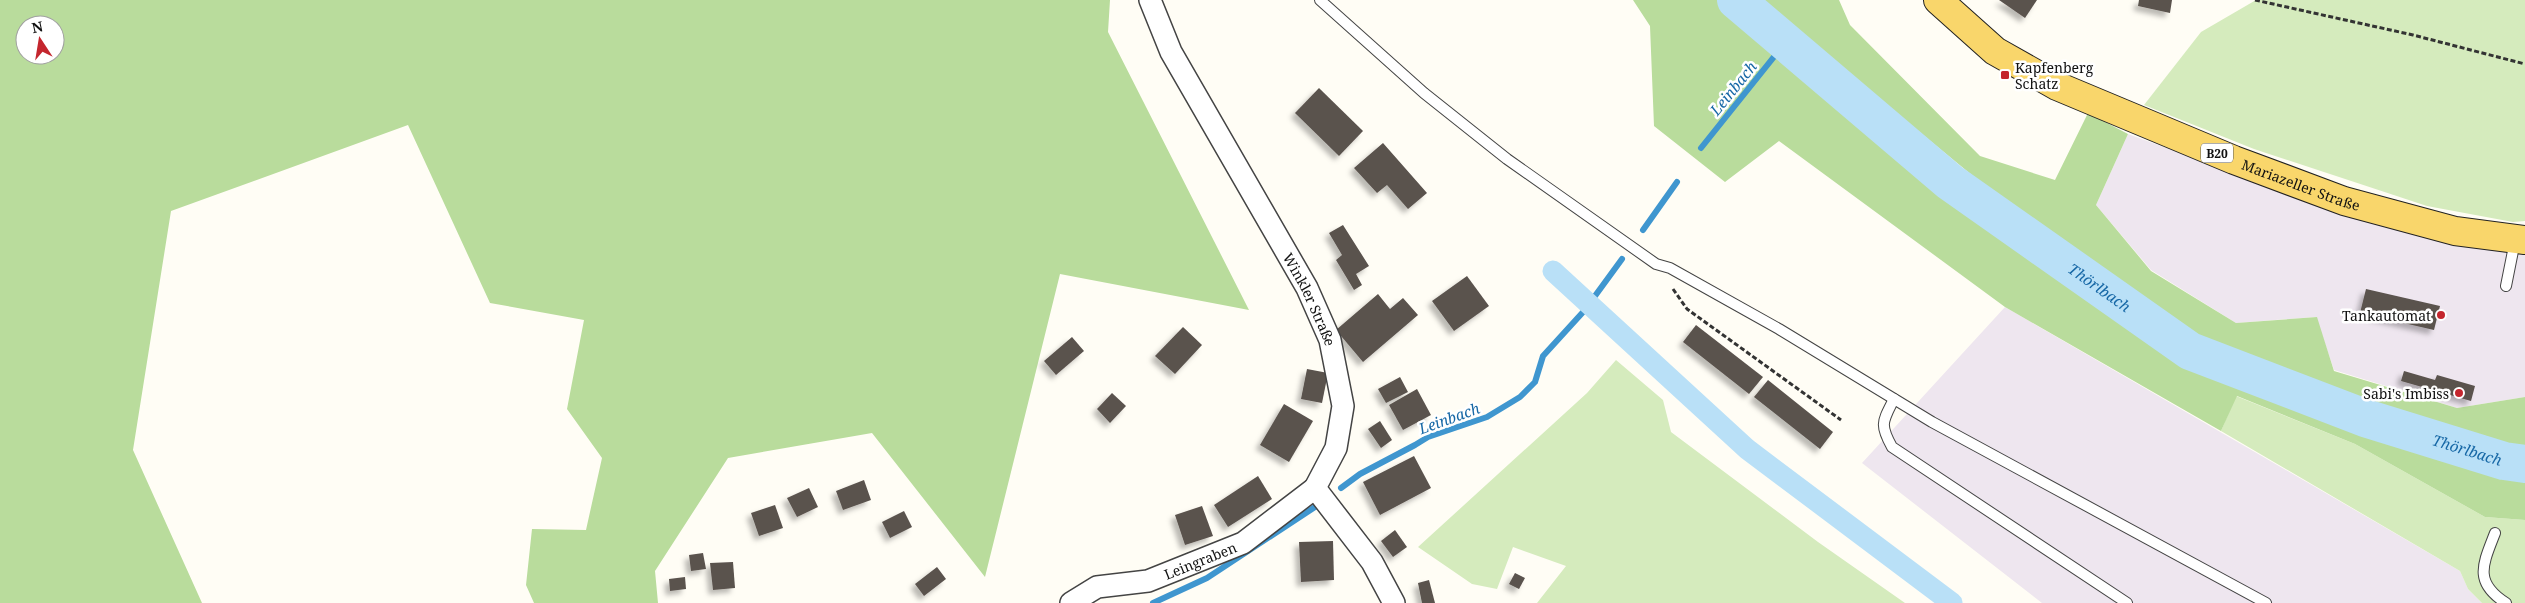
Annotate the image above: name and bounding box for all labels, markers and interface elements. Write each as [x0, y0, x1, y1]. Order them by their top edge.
north arrow [15, 15, 65, 65]
text: N [30, 16, 45, 37]
water label: Leinbach [1705, 57, 1761, 120]
place label: Kapfenberg Schatz [2015, 58, 2094, 93]
marker: Kapfenberg Schatz [1999, 69, 2011, 81]
road number: B20 [2201, 144, 2233, 162]
street label: Mariazeller Straße [2239, 154, 2362, 214]
street label: Winkler Straße [1279, 249, 1340, 347]
water label: Thörlbach [2065, 259, 2135, 316]
place label: Tankautomat [2342, 306, 2431, 325]
marker: Tankautomat [2435, 309, 2447, 321]
place label: Sabi's Imbiss [2363, 384, 2449, 403]
marker: Sabi's Imbiss [2453, 387, 2465, 399]
water label: Leinbach [1415, 398, 1482, 439]
water label: Thörlbach [2430, 429, 2505, 470]
street label: Leingraben [1161, 537, 1239, 583]

